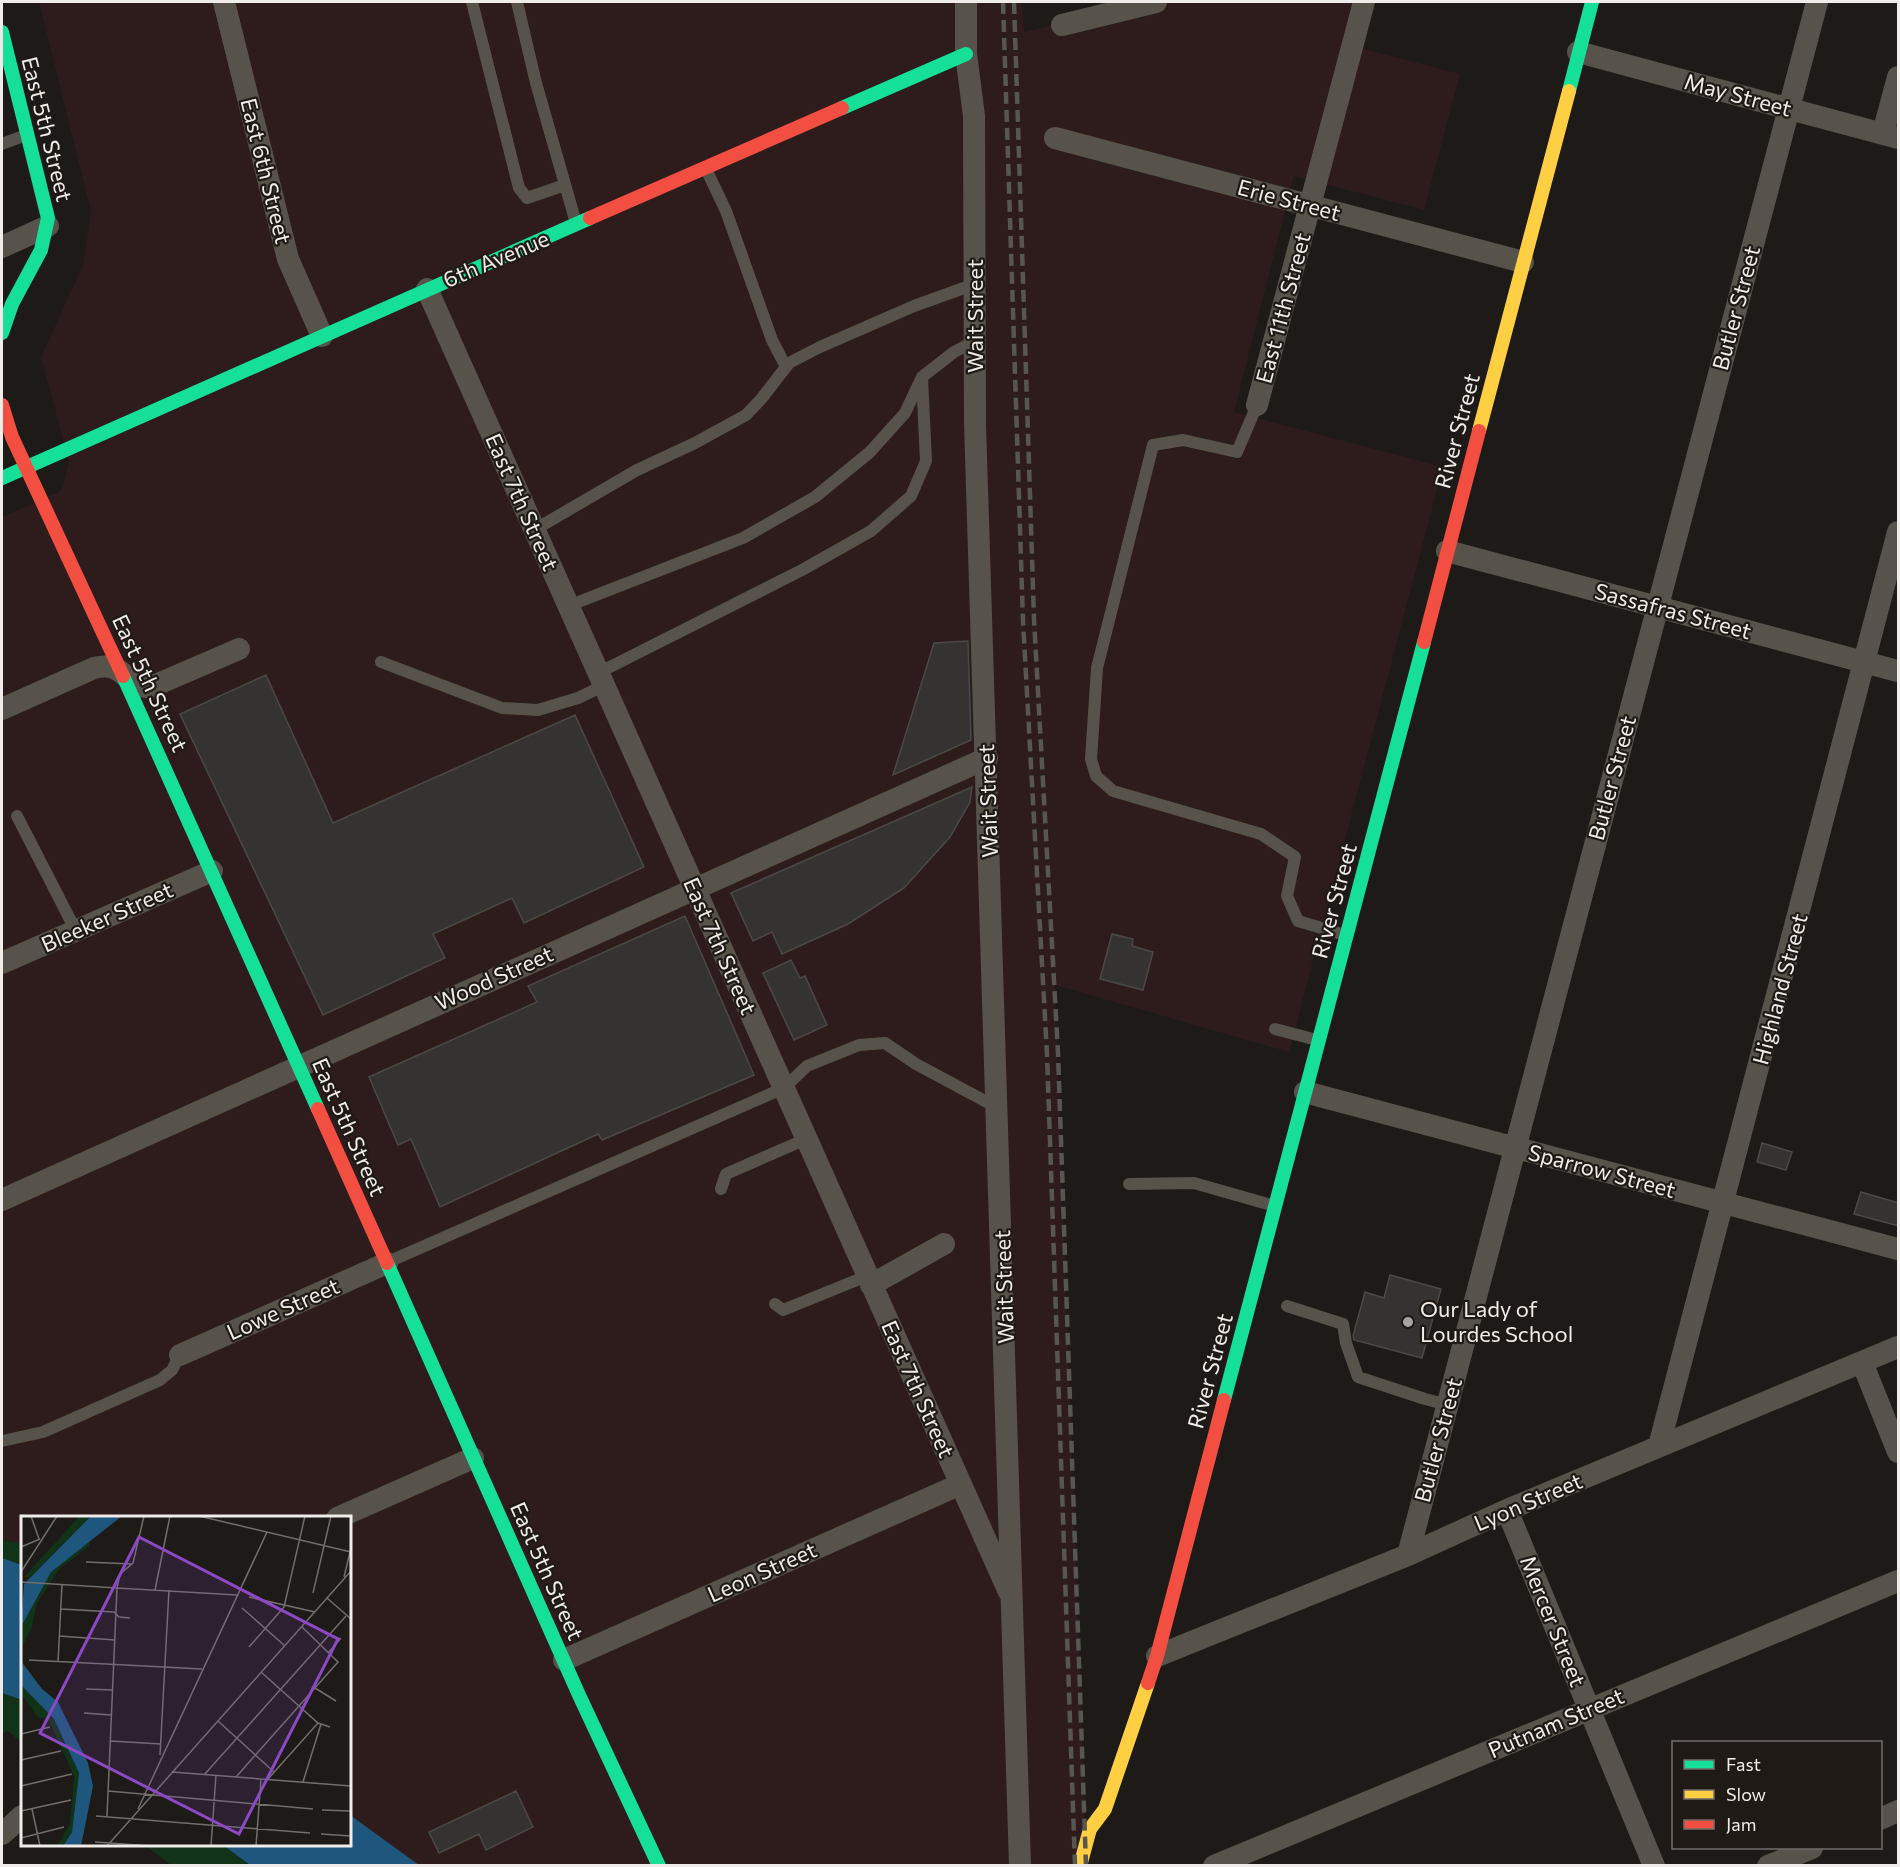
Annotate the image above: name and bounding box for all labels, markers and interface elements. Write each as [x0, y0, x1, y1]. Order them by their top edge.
street label: East 5th Street [16, 54, 79, 204]
street label: May Street [1682, 67, 1795, 122]
street label: East 6th Street [235, 95, 298, 246]
street label: Erie Street [1235, 173, 1344, 226]
street label: 6th Avenue [439, 224, 553, 293]
street label: East 11th Street [1249, 230, 1316, 386]
street label: Butler Street [1706, 243, 1765, 373]
street label: Wait Street [961, 259, 988, 373]
street label: River Street [1428, 370, 1485, 491]
street label: East 7th Street [480, 429, 565, 575]
street label: Sassafras Street [1592, 577, 1754, 644]
street label: East 5th Street [107, 610, 194, 756]
street label: Butler Street [1582, 713, 1641, 843]
street label: Wait Street [972, 744, 1003, 858]
street label: River Street [1305, 840, 1362, 961]
street label: East 7th Street [678, 873, 763, 1019]
street label: Bleeker Street [37, 875, 177, 958]
street label: Highland Street [1746, 910, 1813, 1067]
street label: Wood Street [431, 940, 557, 1016]
street label: East 5th Street [307, 1054, 392, 1200]
street label: Sparrow Street [1526, 1138, 1679, 1203]
street label: Wait Street [988, 1230, 1019, 1344]
street label: Lowe Street [222, 1272, 343, 1345]
place label: Our Lady of Lourdes School [1420, 1295, 1573, 1347]
street label: River Street [1181, 1310, 1238, 1431]
marker: Our Lady of Lourdes School [1401, 1315, 1415, 1329]
street label: East 7th Street [876, 1316, 961, 1462]
street label: Butler Street [1408, 1375, 1467, 1505]
street label: Lyon Street [1470, 1467, 1586, 1536]
street label: East 5th Street [505, 1498, 590, 1644]
inset map [21, 1516, 351, 1846]
street label: Leon Street [703, 1536, 820, 1608]
street label: Mercer Street [1515, 1551, 1592, 1690]
street label: Putnam Street [1484, 1682, 1628, 1763]
legend [1672, 1741, 1882, 1849]
text: Fast [1726, 1753, 1761, 1775]
text: Slow [1726, 1783, 1766, 1805]
text: Jam [1726, 1813, 1756, 1835]

